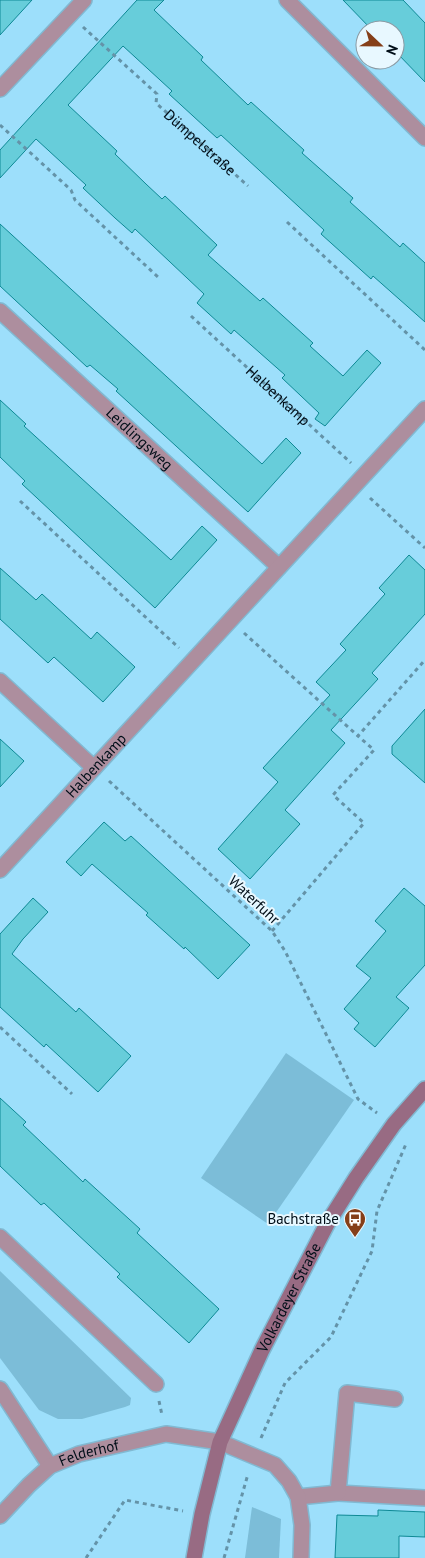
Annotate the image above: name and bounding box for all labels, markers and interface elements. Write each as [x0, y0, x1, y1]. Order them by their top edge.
north arrow [355, 20, 405, 70]
text: N [382, 42, 402, 58]
street label: Dümpelstraße [160, 105, 240, 180]
street label: Halbenkamp [242, 361, 314, 430]
street label: Leidlingsweg [102, 403, 177, 474]
street label: Halbenkamp [61, 729, 130, 801]
street label: Waterfuhr [225, 871, 284, 928]
bus stop icon: Bachstraße [343, 1207, 367, 1238]
place label: Bachstraße [267, 1209, 339, 1228]
street label: Volkardeyer Straße [252, 1239, 325, 1356]
street label: Felderhof [56, 1435, 122, 1470]

